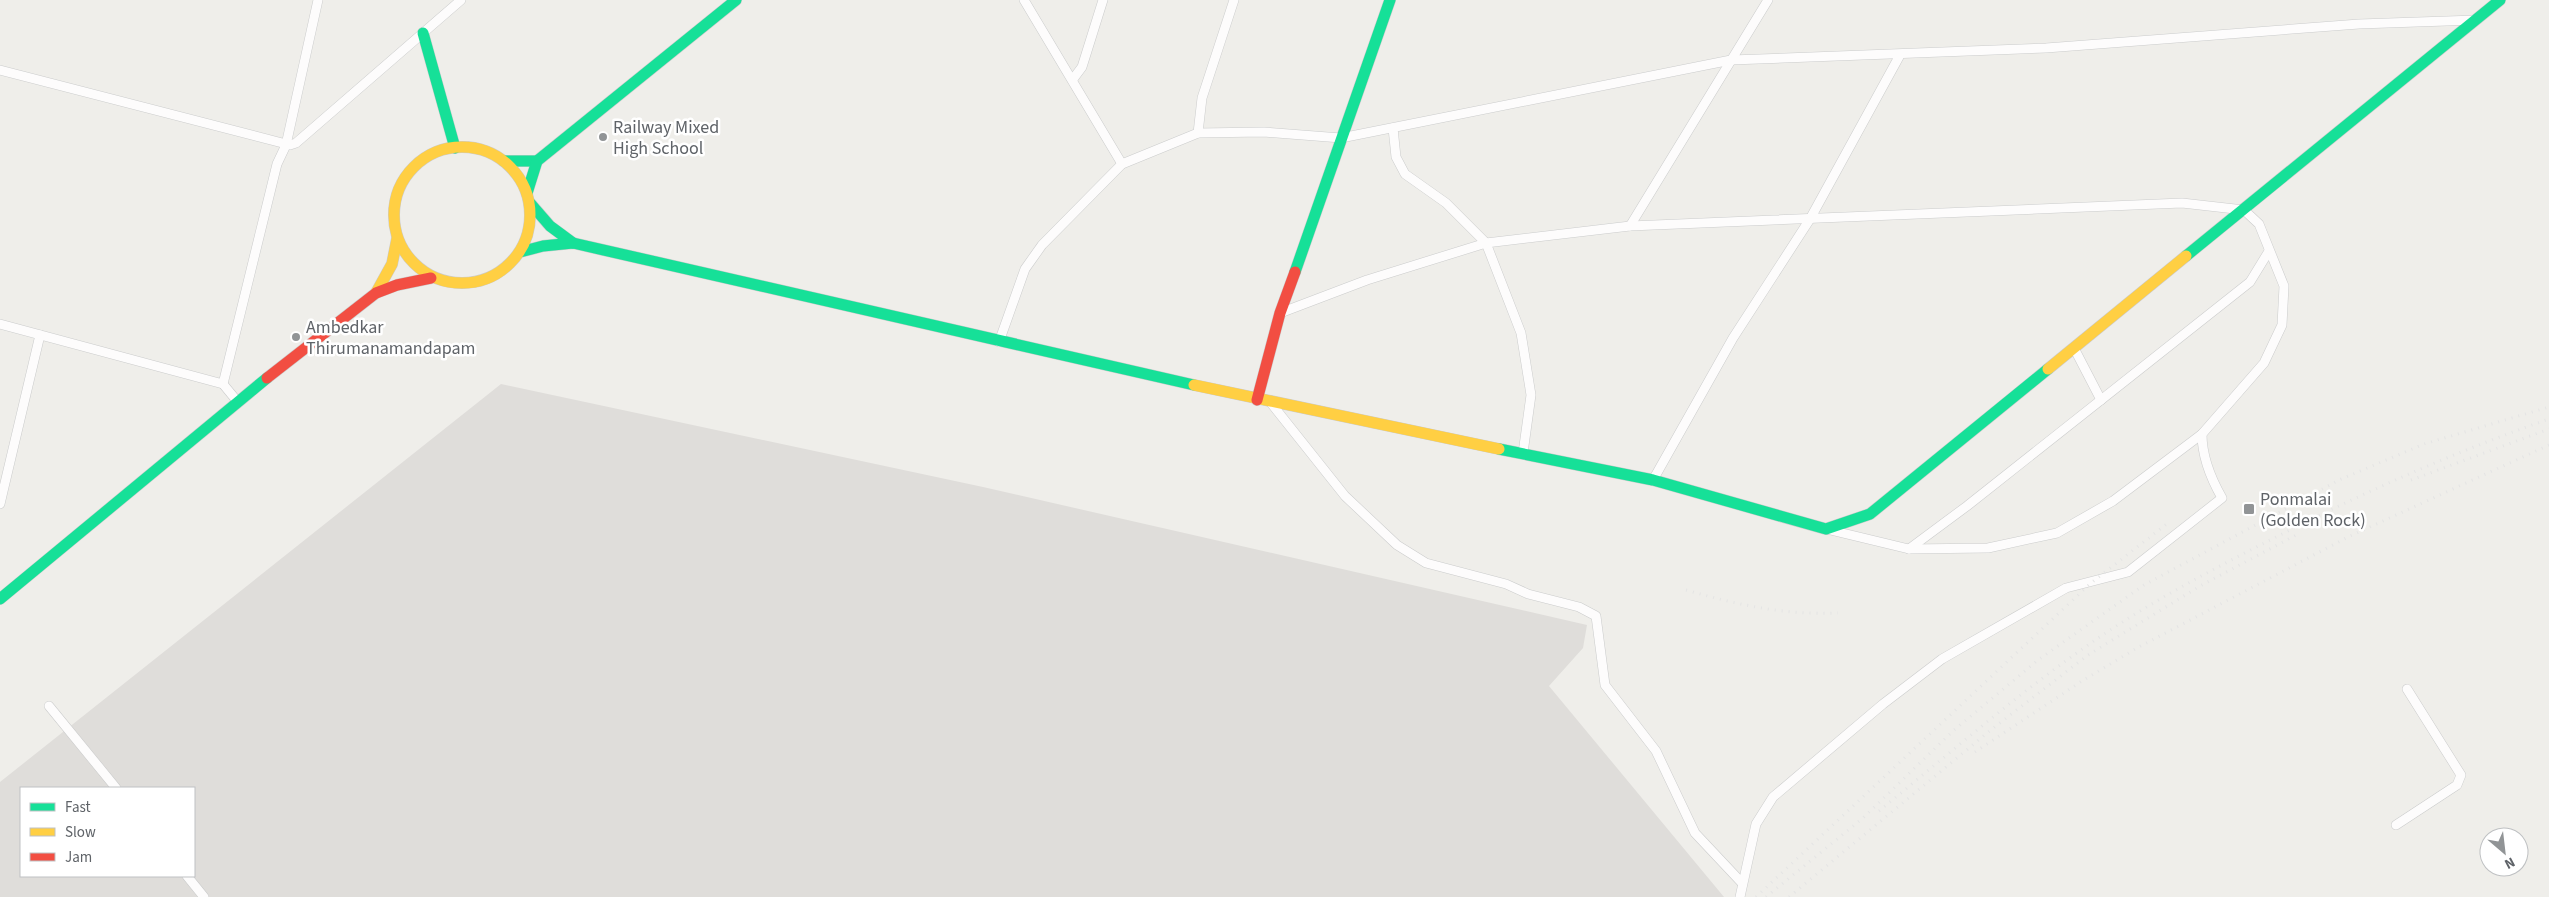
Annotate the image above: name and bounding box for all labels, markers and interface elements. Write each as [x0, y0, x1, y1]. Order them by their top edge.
place label: Railway Mixed High School [613, 115, 719, 161]
marker: Railway Mixed High School [597, 131, 609, 143]
place label: Ambedkar Thirumanamandapam [306, 315, 475, 361]
marker: Ambedkar Thirumanamandapam [290, 331, 302, 343]
place label: Ponmalai (Golden Rock) [2260, 487, 2366, 533]
marker: Ponmalai (Golden Rock) [2242, 502, 2256, 516]
legend [20, 787, 195, 877]
text: Fast [65, 797, 91, 818]
text: Slow [65, 822, 96, 843]
north arrow [2479, 827, 2529, 877]
text: Jam [65, 847, 92, 868]
text: N [2501, 852, 2518, 874]

